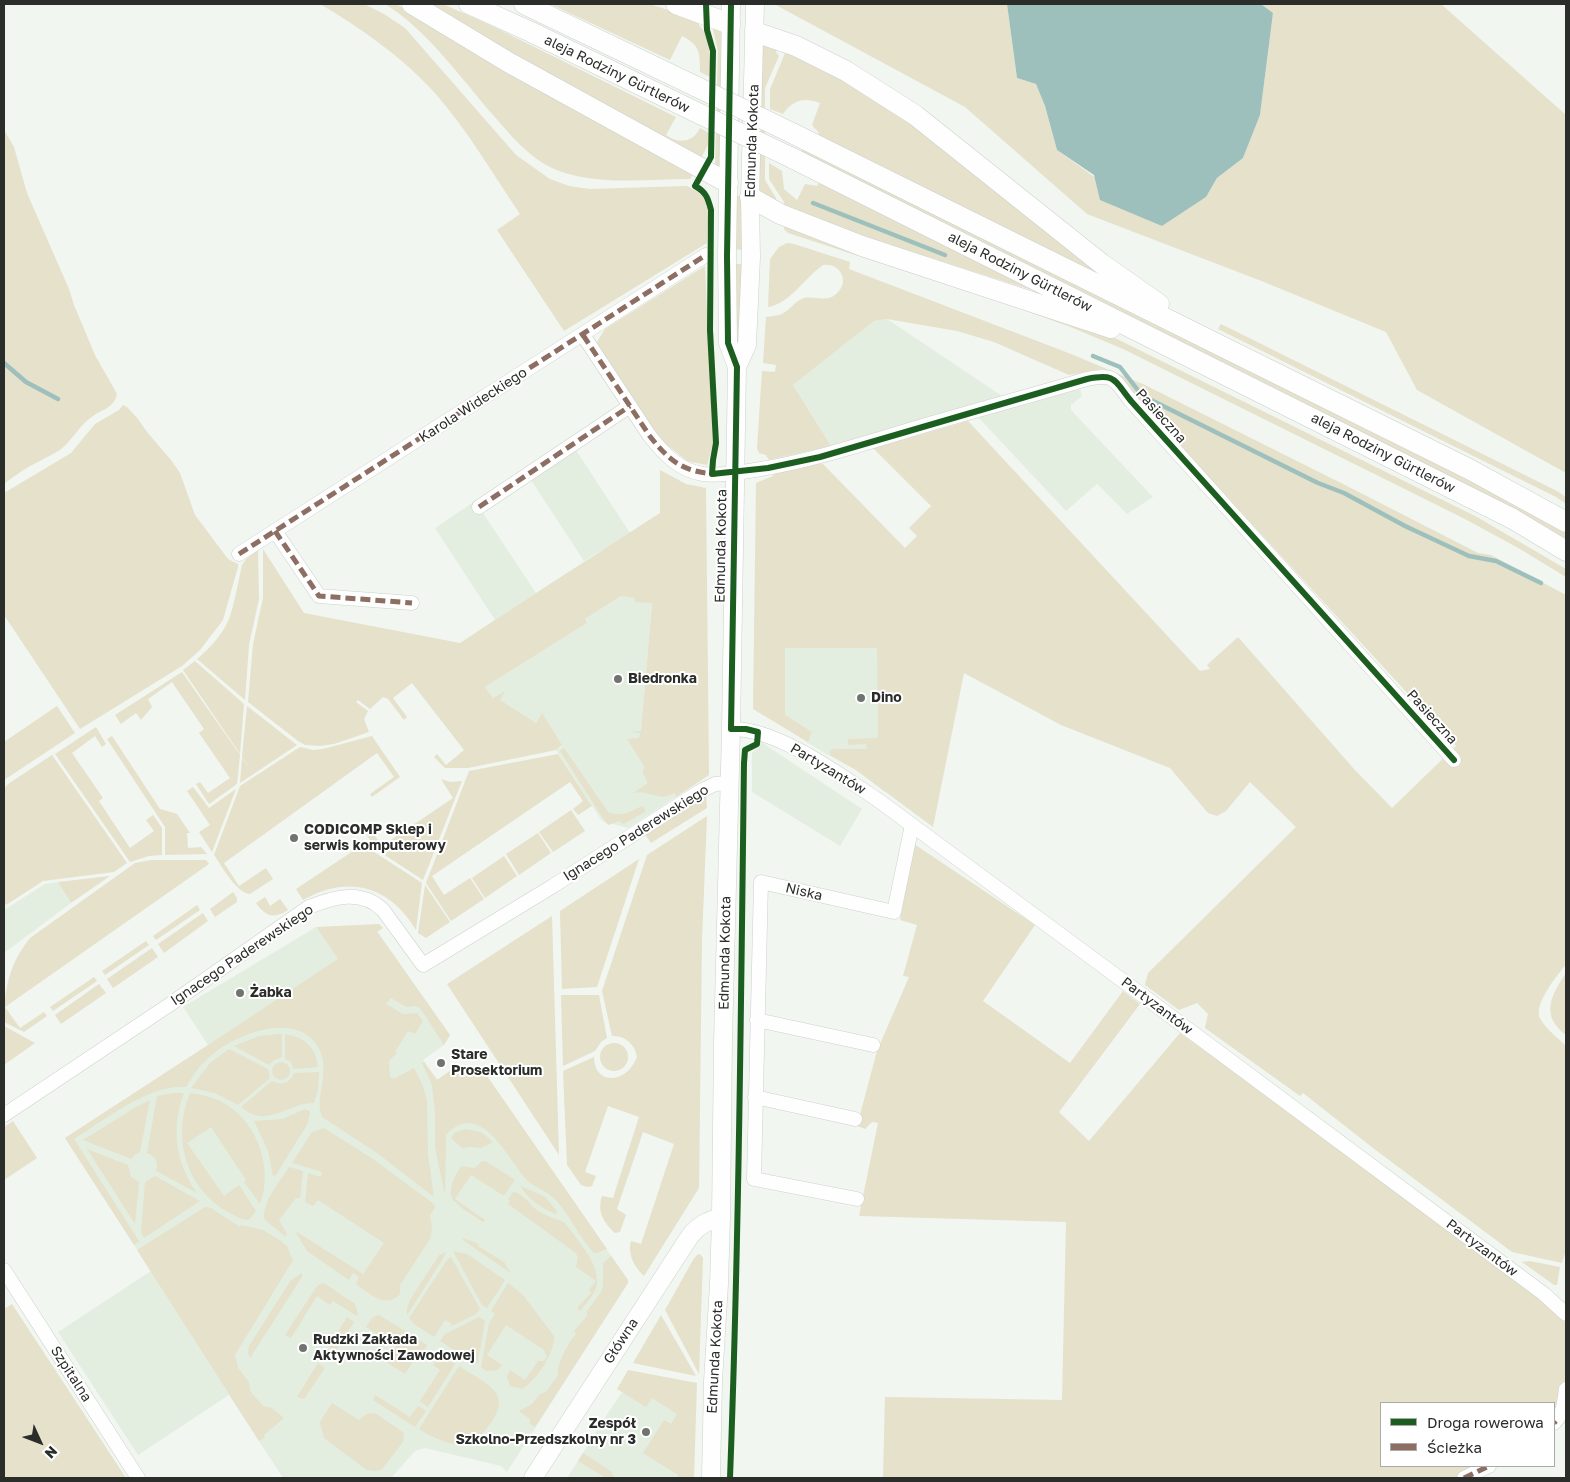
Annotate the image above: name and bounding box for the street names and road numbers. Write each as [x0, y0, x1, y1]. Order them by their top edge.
street label: aleja Rodziny Gürtlerów [542, 31, 692, 117]
street label: Edmunda Kokota [742, 84, 762, 198]
street label: aleja Rodziny Gürtlerów [945, 228, 1095, 316]
street label: Karola Wideckiego [416, 364, 530, 446]
street label: Pasieczna [1132, 385, 1190, 447]
street label: aleja Rodziny Gürtlerów [1308, 409, 1458, 497]
street label: Edmunda Kokota [712, 489, 730, 603]
street label: Pasieczna [1403, 686, 1461, 748]
street label: Partyzantów [787, 740, 869, 798]
street label: Ignacego Paderewskiego [560, 781, 712, 885]
street label: Niska [784, 880, 824, 904]
street label: Edmunda Kokota [716, 896, 734, 1010]
street label: Ignacego Paderewskiego [168, 901, 316, 1009]
street label: Partyzantów [1118, 974, 1196, 1038]
street label: Partyzantów [1443, 1216, 1521, 1280]
street label: Edmunda Kokota [704, 1300, 726, 1414]
street label: Główna [600, 1315, 642, 1367]
street label: Szpitalna [47, 1343, 95, 1405]

